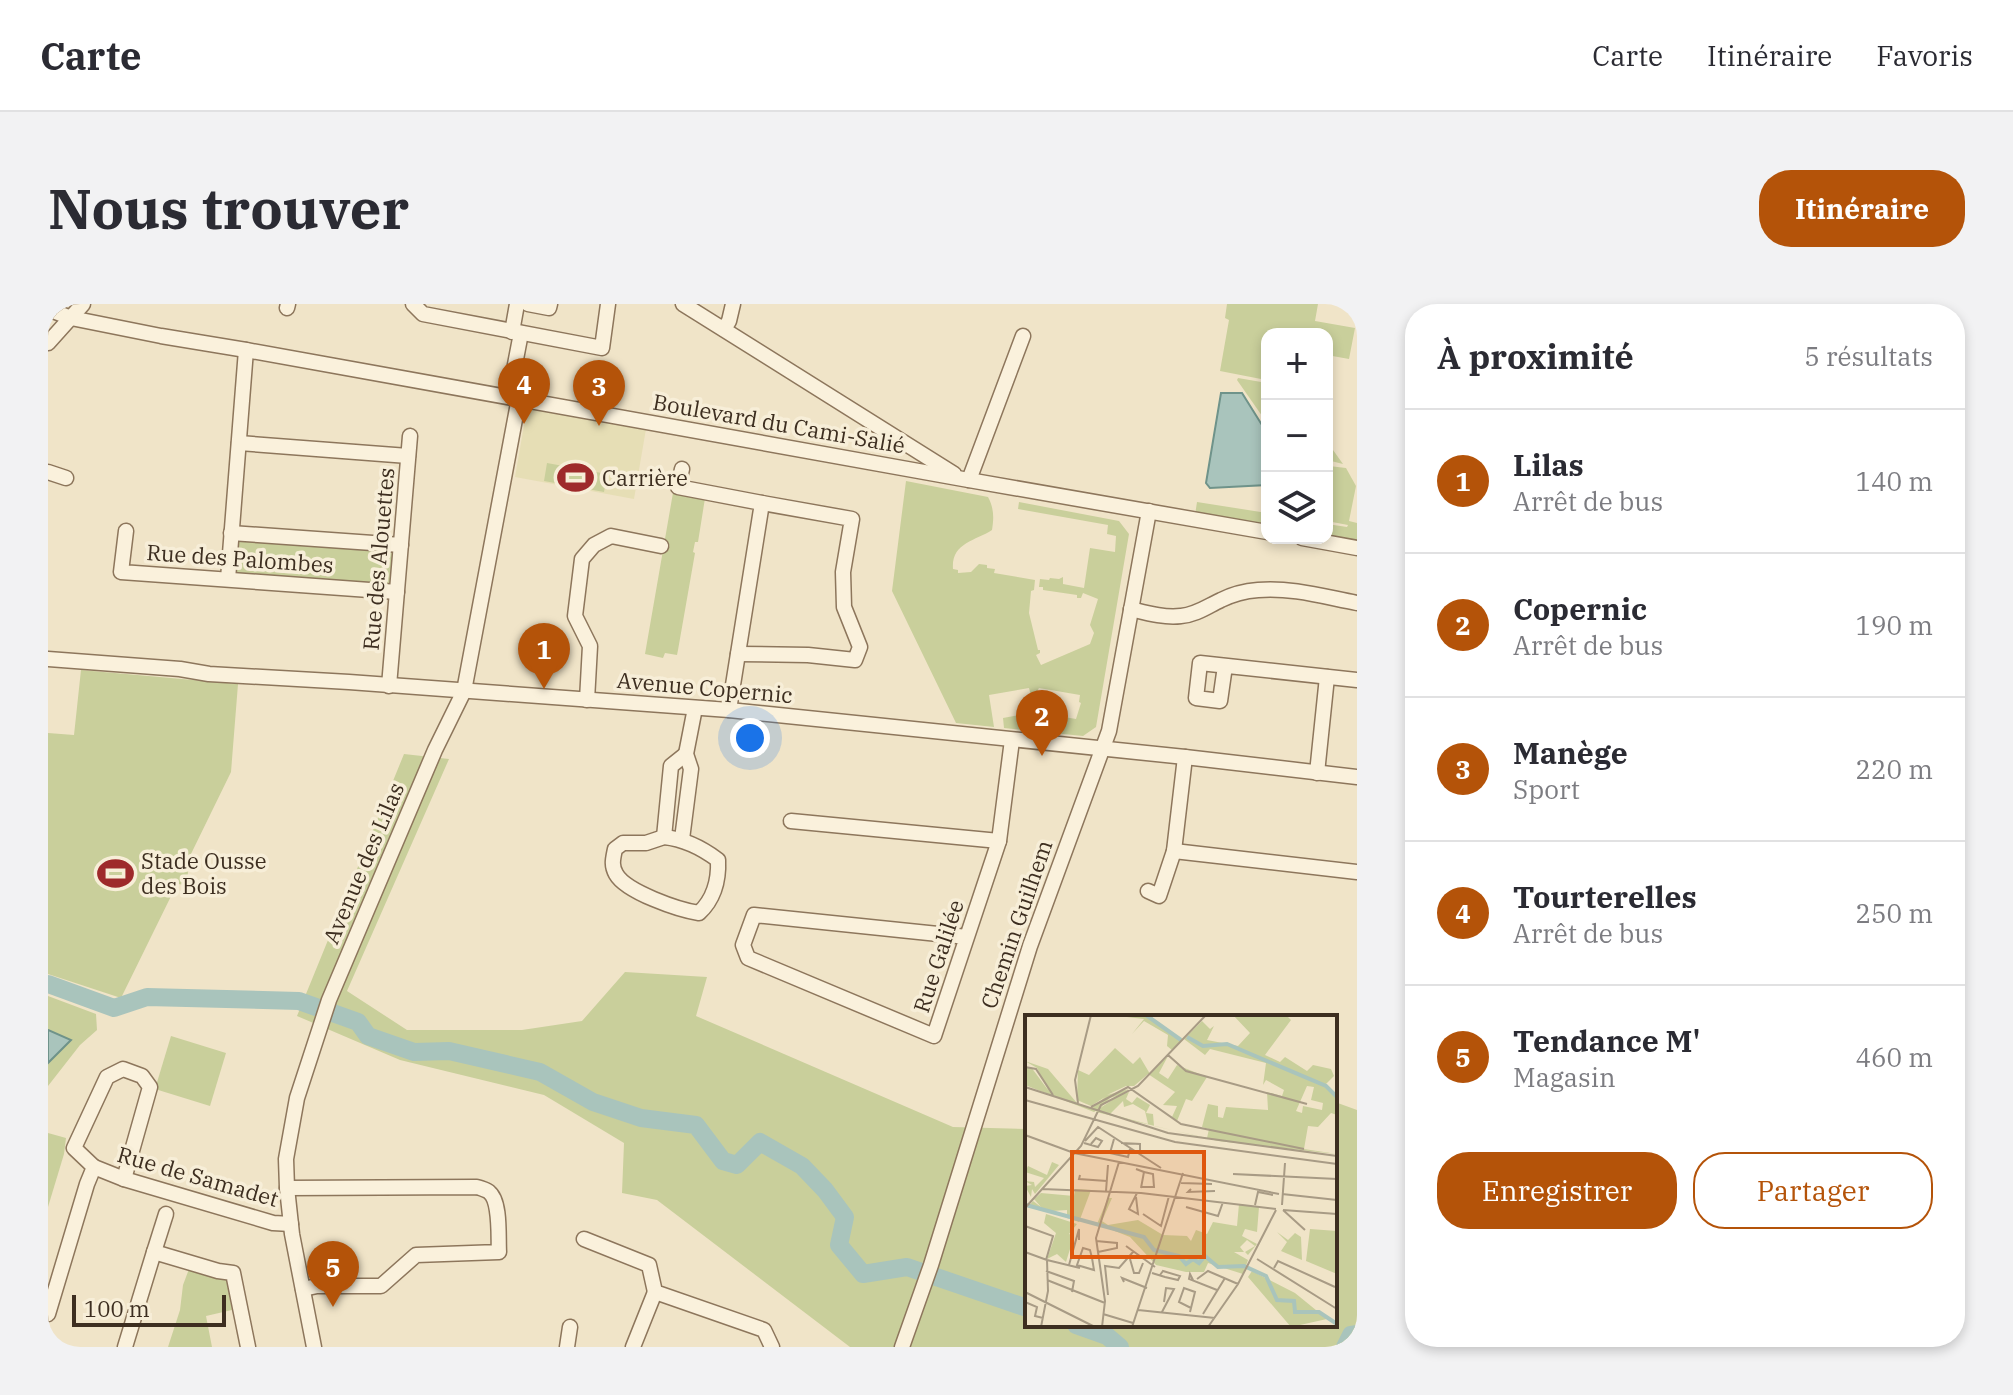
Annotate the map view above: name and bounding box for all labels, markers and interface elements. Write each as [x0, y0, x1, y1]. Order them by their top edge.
text: Carte [40, 31, 142, 80]
text: Carte [1592, 37, 1663, 74]
text: Itinéraire [1707, 37, 1832, 74]
text: Favoris [1876, 37, 1973, 74]
button: Itinéraire [1759, 170, 1965, 247]
text: Nous trouver [48, 172, 409, 244]
map controls [1261, 328, 1333, 544]
button: + [1261, 328, 1333, 400]
text: À proximité [1437, 334, 1634, 378]
text: 5 résultats [1804, 339, 1933, 373]
pin: 4 [498, 358, 550, 424]
pin: 3 [573, 360, 625, 426]
street label: Boulevard du Cami-Salié [651, 387, 907, 459]
button: − [1261, 400, 1333, 472]
text: Lilas [1513, 445, 1584, 484]
sports icon: Carrière [557, 458, 595, 496]
place label: Carrière [602, 463, 688, 492]
text: 1 [1455, 464, 1471, 498]
text: 140 m [1855, 464, 1933, 498]
street label: Rue des Alouettes [356, 466, 400, 652]
button: layers [1261, 472, 1333, 544]
text: Arrêt de bus [1513, 484, 1663, 518]
street label: Rue des Palombes [145, 537, 335, 579]
text: Copernic [1513, 589, 1647, 628]
text: 2 [1455, 608, 1471, 642]
text: 190 m [1855, 608, 1933, 642]
pin: 1 [518, 623, 570, 689]
text: Arrêt de bus [1513, 628, 1663, 662]
street label: Avenue Copernic [616, 665, 794, 709]
pin: 2 [1016, 690, 1068, 756]
your location [730, 718, 770, 758]
text: Manège [1513, 733, 1628, 772]
text: 3 [1455, 752, 1471, 786]
text: 220 m [1855, 752, 1933, 786]
text: Sport [1513, 772, 1580, 806]
street label: Avenue des Lilas [316, 778, 410, 948]
street label: Chemin Guilhem [974, 836, 1058, 1012]
place label: Stade Ousse des Bois [141, 846, 267, 900]
sports icon: Stade Ousse des Bois [96, 854, 134, 892]
text: Tourterelles [1513, 877, 1697, 916]
street label: Rue Galilée [906, 896, 970, 1016]
text: 4 [1455, 896, 1471, 930]
text: 250 m [1855, 896, 1933, 930]
text: Arrêt de bus [1513, 916, 1663, 950]
inset map [1025, 1015, 1337, 1327]
text: Tendance M' [1513, 1021, 1700, 1060]
text: 5 [1455, 1040, 1471, 1074]
text: 460 m [1855, 1040, 1933, 1074]
text: Magasin [1513, 1060, 1616, 1094]
street label: Rue de Samadet [114, 1139, 282, 1213]
button: Enregistrer [1437, 1152, 1677, 1229]
button: Partager [1693, 1152, 1933, 1229]
pin: 5 [307, 1241, 359, 1307]
scale bar [72, 1291, 226, 1327]
text: 100 m [84, 1294, 150, 1323]

